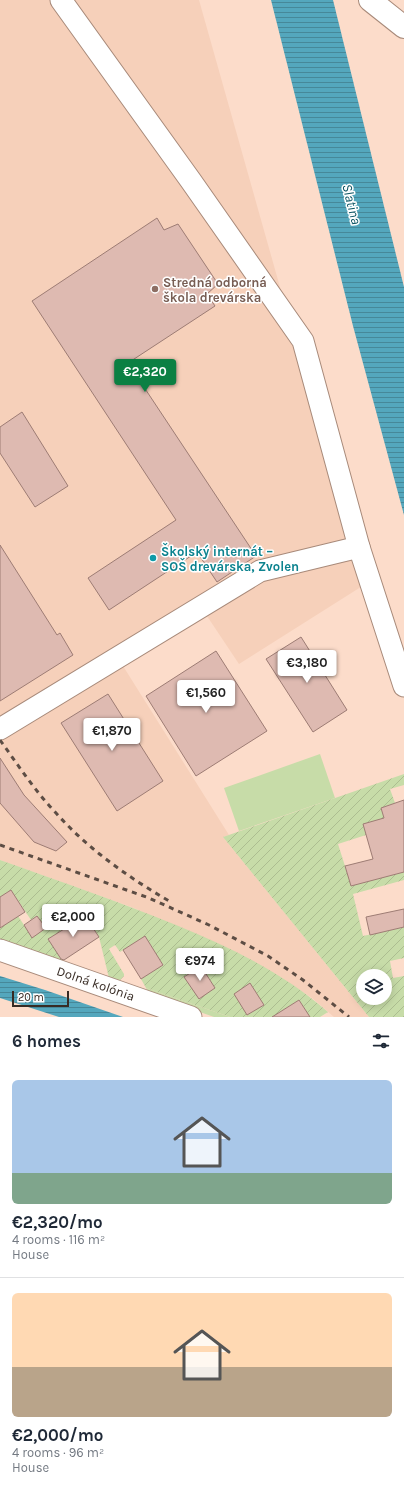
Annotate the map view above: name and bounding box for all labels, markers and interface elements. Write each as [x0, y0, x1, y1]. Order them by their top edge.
water label: Slatina [338, 182, 365, 226]
place label: Stredná odborná škola drevárska [163, 275, 267, 305]
marker: Stredná odborná škola drevárska [150, 284, 160, 294]
pin: €2,320 [112, 359, 178, 393]
text: €2,320 [123, 364, 167, 379]
place label: Školský internát – SOŠ drevárska, Zvolen [161, 542, 299, 574]
marker: Školský internát – SOŠ drevárska, Zvolen [148, 553, 158, 563]
pin: €3,180 [274, 650, 340, 684]
text: €3,180 [287, 655, 327, 670]
pin: €1,560 [173, 680, 239, 714]
text: €1,560 [186, 685, 226, 700]
pin: €1,870 [79, 718, 145, 752]
text: €1,870 [92, 723, 132, 738]
pin: €2,000 [40, 904, 106, 938]
text: €2,000 [51, 909, 95, 924]
pin: €974 [176, 948, 224, 982]
text: €974 [185, 953, 215, 968]
street label: Dolná kolónia [55, 963, 137, 1004]
map controls [356, 969, 392, 1005]
button: layers [356, 969, 392, 1005]
scale bar [12, 989, 69, 1008]
text: 20 m [18, 991, 44, 1004]
icon: filters [370, 1030, 392, 1052]
text: 6 homes [12, 1031, 81, 1051]
icon: home [166, 1106, 238, 1178]
text: €2,320/mo [12, 1212, 103, 1232]
text: 4 rooms · 116 m² [12, 1232, 105, 1247]
text: House [12, 1247, 49, 1262]
icon: home [166, 1319, 238, 1391]
text: €2,000/mo [12, 1425, 103, 1445]
text: 4 rooms · 96 m² [12, 1445, 104, 1460]
text: House [12, 1460, 49, 1475]

